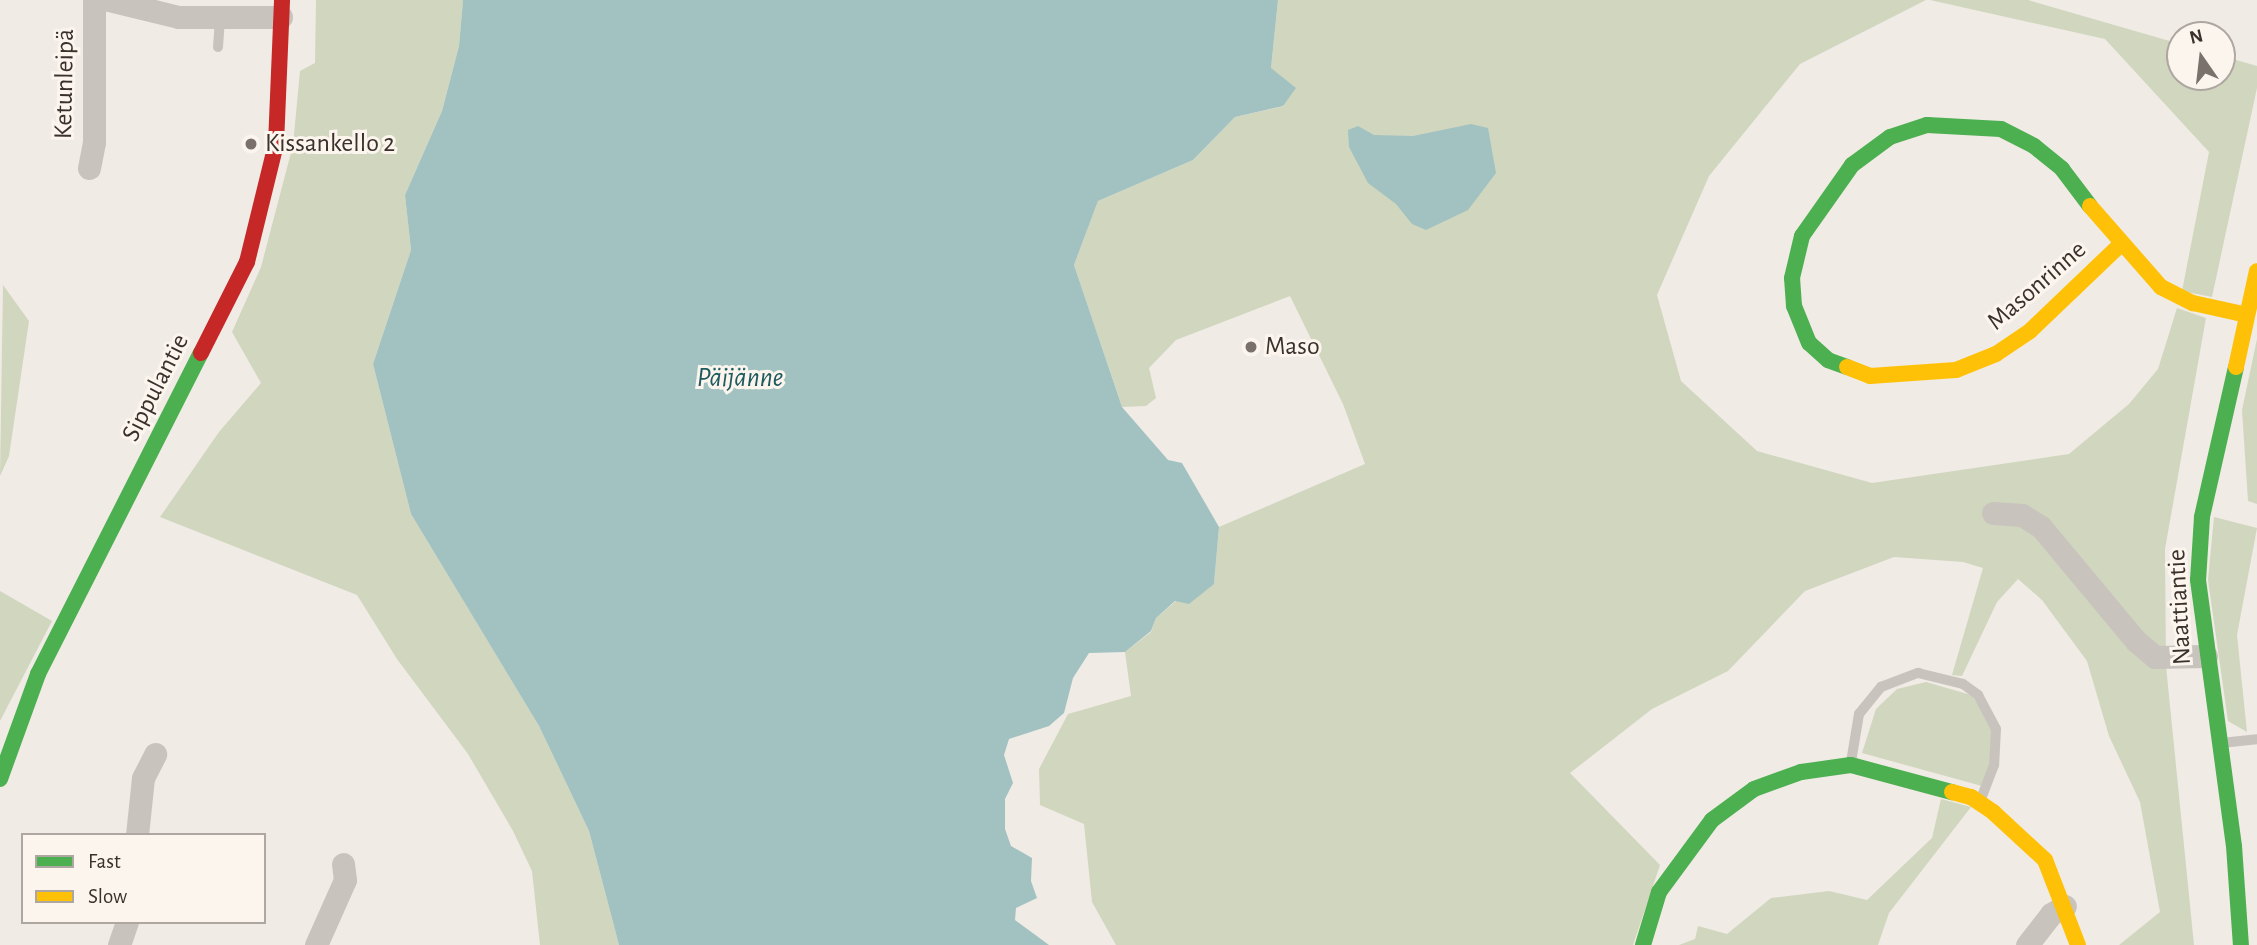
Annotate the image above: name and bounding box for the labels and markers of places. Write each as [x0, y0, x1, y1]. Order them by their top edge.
place label: Kissankello 2 [265, 128, 395, 160]
marker: Kissankello 2 [243, 136, 259, 152]
place label: Maso [1265, 331, 1320, 363]
marker: Maso [1243, 339, 1259, 355]

